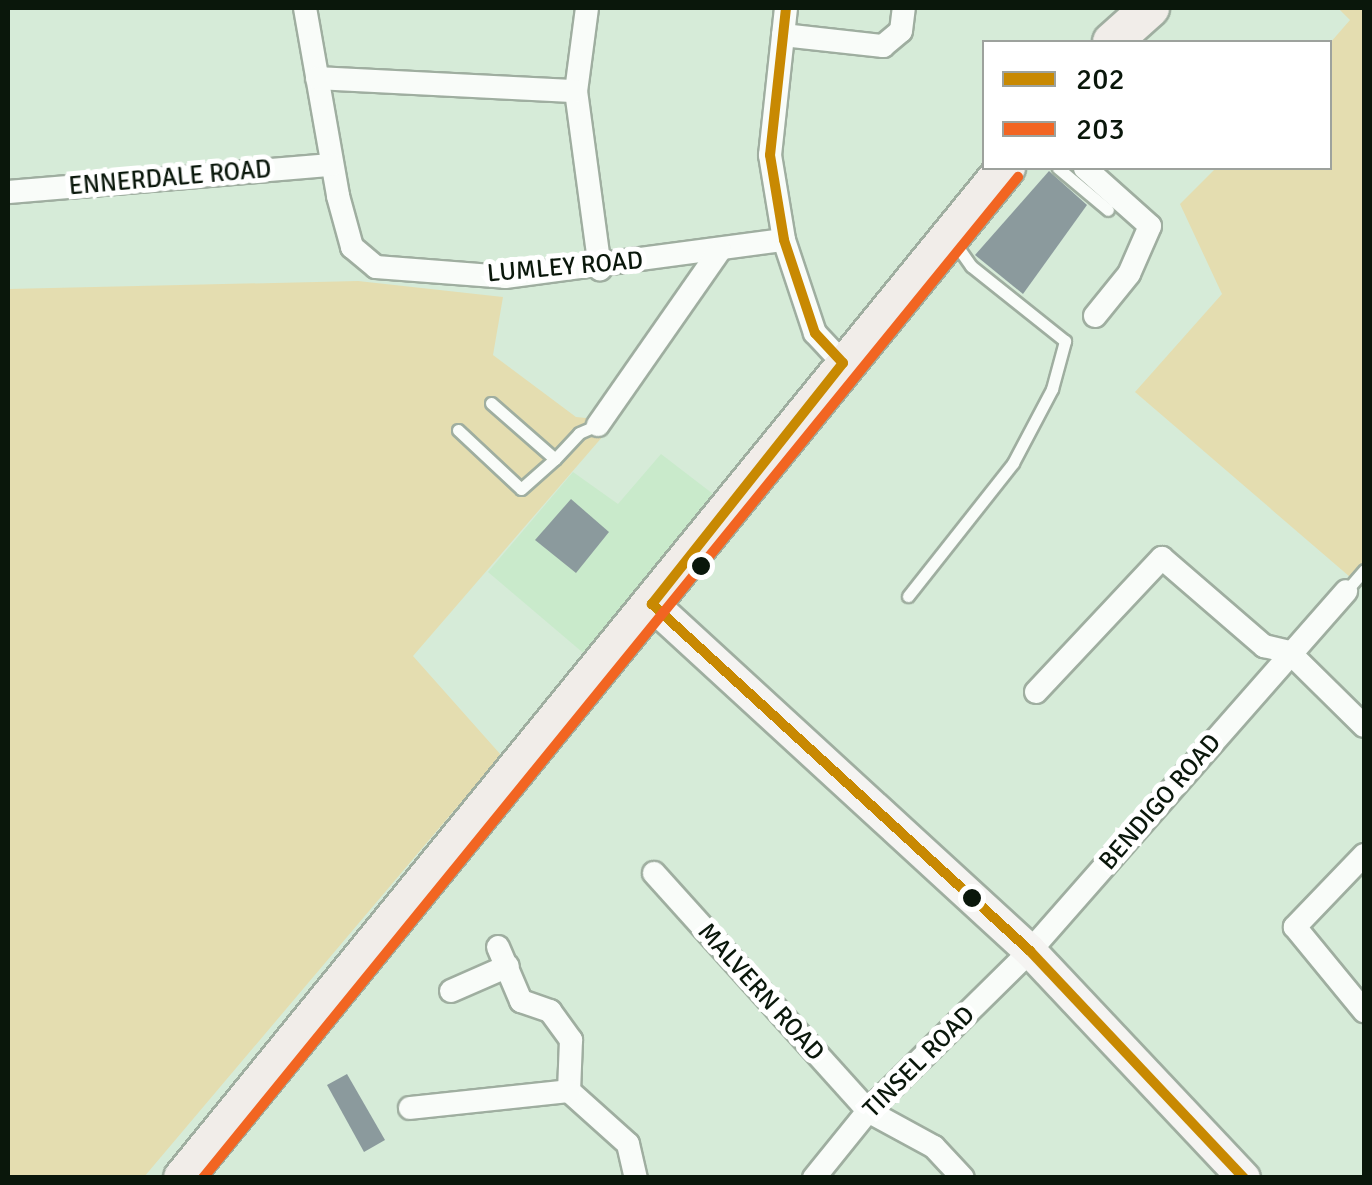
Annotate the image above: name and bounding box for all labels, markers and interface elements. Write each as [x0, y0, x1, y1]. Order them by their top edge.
legend [982, 40, 1332, 170]
text: 202 [1076, 61, 1125, 98]
text: 203 [1076, 111, 1125, 148]
street label: ENNERDALE ROAD [68, 154, 272, 202]
street label: LUMLEY ROAD [486, 245, 644, 289]
unlabelled marker [691, 556, 711, 576]
street label: BENDIGO ROAD [1093, 728, 1227, 876]
unlabelled marker [962, 888, 982, 908]
street label: MALVERN ROAD [691, 917, 831, 1067]
street label: TINSEL ROAD [857, 1000, 981, 1124]

